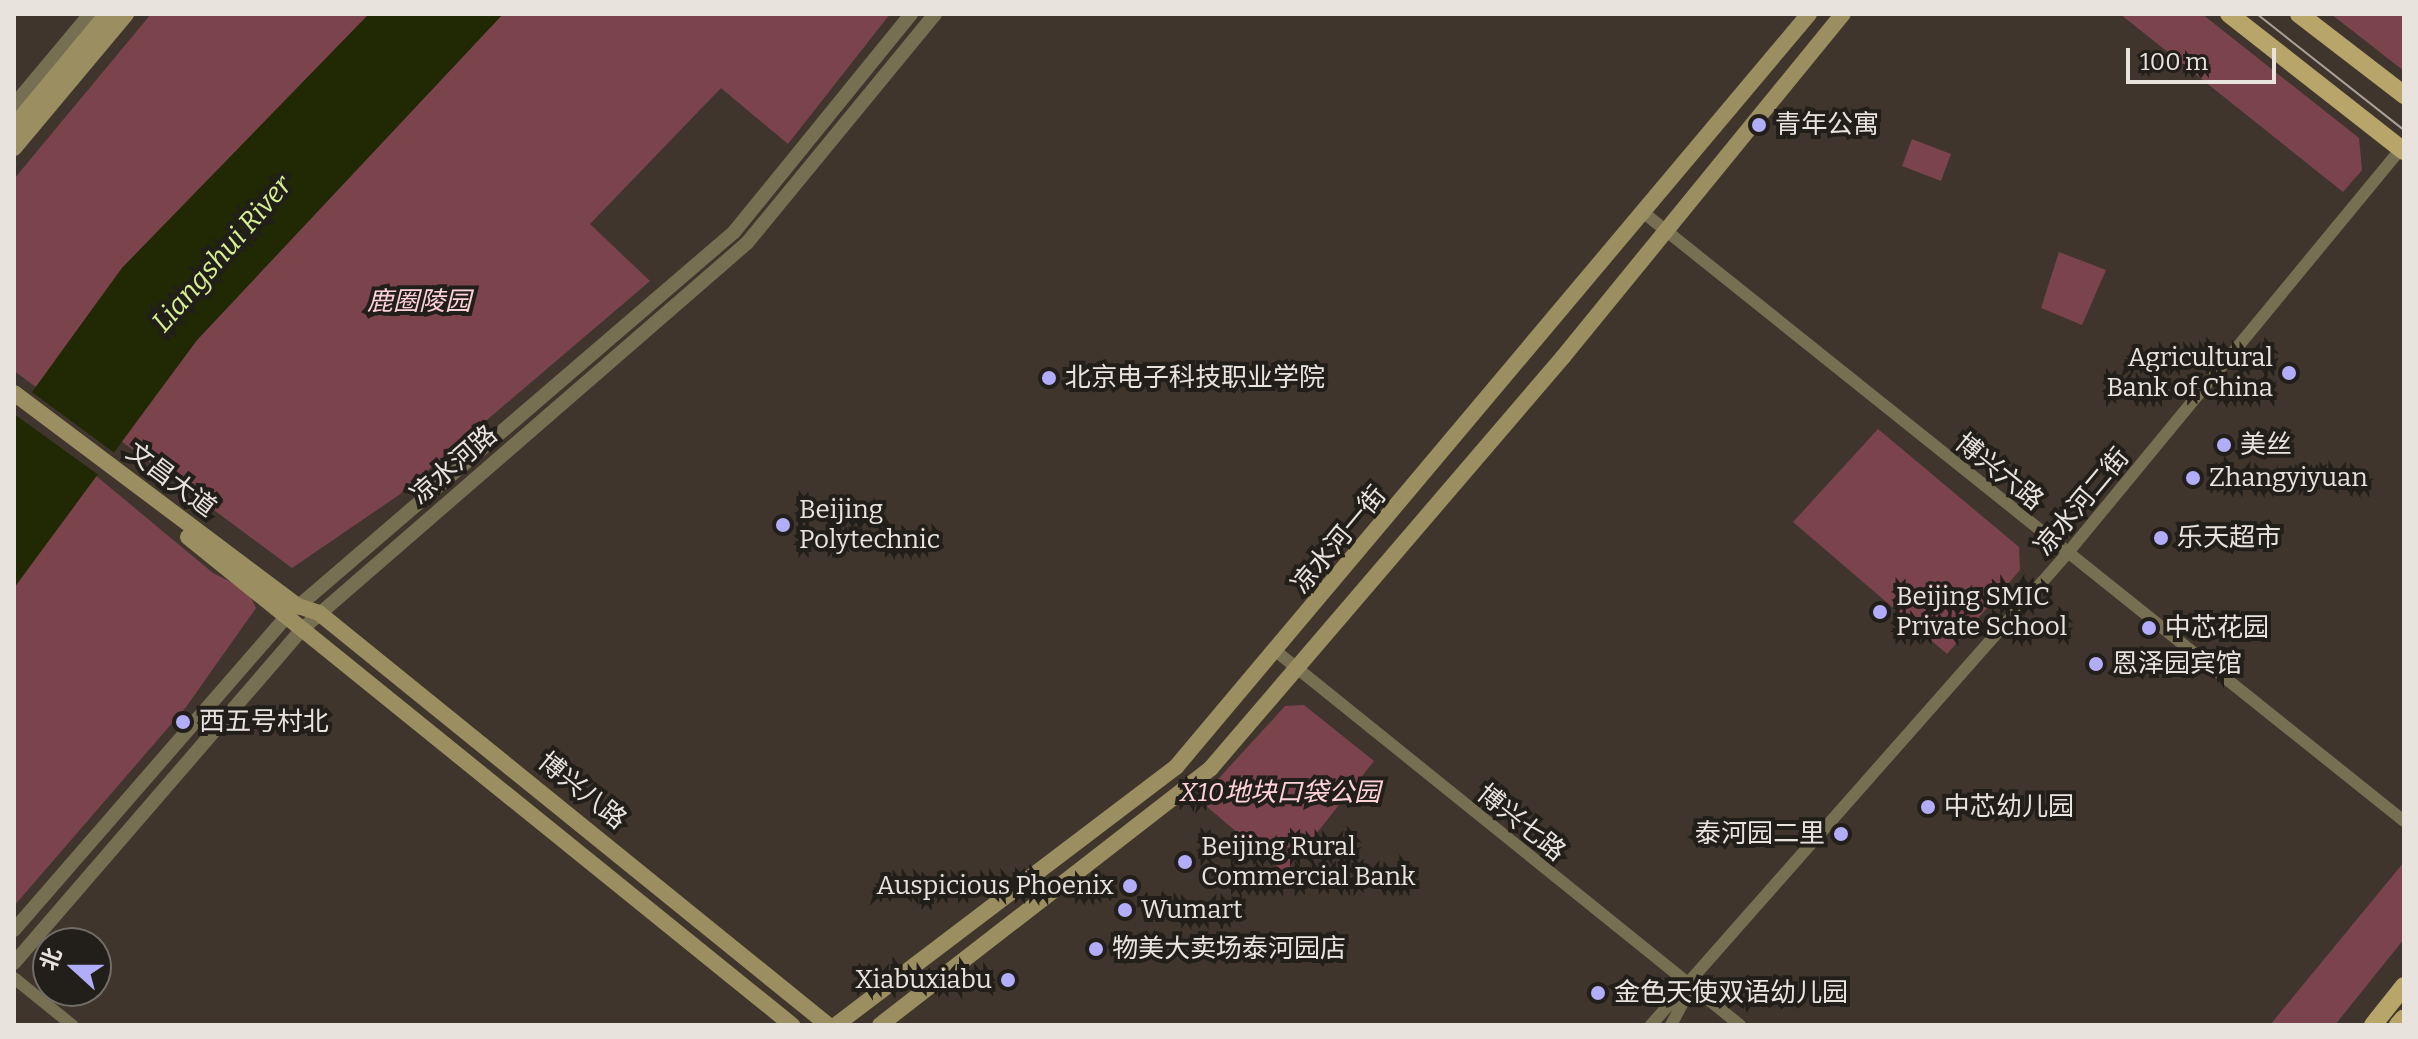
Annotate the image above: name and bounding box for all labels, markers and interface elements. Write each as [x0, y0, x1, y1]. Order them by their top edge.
scale bar [2130, 32, 2280, 82]
text: 100 m [2140, 48, 2208, 76]
place label: 青年公寓 [1775, 109, 1879, 141]
marker: 青年公寓 [1750, 116, 1768, 134]
water label: Liangshui River [145, 169, 299, 339]
park label: 鹿圈陵园 [367, 286, 471, 318]
place label: Agricultural Bank of China [2106, 342, 2273, 404]
place label: 北京电子科技职业学院 [1065, 362, 1325, 394]
marker: Agricultural Bank of China [2280, 364, 2298, 382]
marker: 北京电子科技职业学院 [1040, 369, 1058, 387]
street label: 凉水河路 [405, 419, 503, 511]
street label: 博兴六路 [1949, 427, 2049, 517]
place label: 美丝 [2240, 429, 2292, 461]
street label: 文昌大道 [120, 436, 222, 524]
marker: 美丝 [2215, 436, 2233, 454]
street label: 凉水河二街 [2028, 442, 2136, 562]
place label: Zhangyiyuan [2209, 462, 2368, 494]
marker: Zhangyiyuan [2184, 469, 2202, 487]
street label: 凉水河一街 [1285, 480, 1393, 600]
place label: Beijing Polytechnic [799, 494, 940, 556]
marker: Beijing Polytechnic [774, 516, 792, 534]
place label: 乐天超市 [2177, 522, 2281, 554]
marker: 乐天超市 [2152, 529, 2170, 547]
place label: Beijing SMIC Private School [1896, 581, 2067, 642]
marker: Beijing SMIC Private School [1871, 603, 1889, 621]
place label: 中芯花园 [2165, 612, 2269, 644]
marker: 中芯花园 [2140, 619, 2158, 637]
place label: 恩泽园宾馆 [2112, 648, 2242, 680]
marker: 恩泽园宾馆 [2087, 655, 2105, 673]
place label: 西五号村北 [199, 706, 329, 738]
marker: 西五号村北 [174, 713, 192, 731]
street label: 博兴八路 [532, 746, 632, 836]
park label: X10地块口袋公园 [1180, 777, 1380, 809]
street label: 博兴七路 [1471, 778, 1571, 868]
place label: 中芯幼儿园 [1944, 791, 2074, 823]
marker: 中芯幼儿园 [1919, 798, 1937, 816]
place label: 泰河园二里 [1695, 818, 1825, 850]
marker: 泰河园二里 [1832, 825, 1850, 843]
place label: Beijing Rural Commercial Bank [1201, 831, 1416, 892]
marker: Beijing Rural Commercial Bank [1176, 853, 1194, 871]
place label: Auspicious Phoenix [877, 870, 1114, 902]
marker: Auspicious Phoenix [1121, 877, 1139, 895]
place label: Wumart [1141, 894, 1242, 926]
marker: Wumart [1116, 901, 1134, 919]
north arrow [32, 927, 112, 1007]
place label: 物美大卖场泰河园店 [1112, 933, 1346, 965]
marker: 物美大卖场泰河园店 [1087, 940, 1105, 958]
text: 北 [34, 944, 68, 974]
place label: Xiabuxiabu [855, 964, 992, 996]
marker: Xiabuxiabu [999, 971, 1017, 989]
place label: 金色天使双语幼儿园 [1614, 977, 1848, 1009]
marker: 金色天使双语幼儿园 [1589, 984, 1607, 1002]

